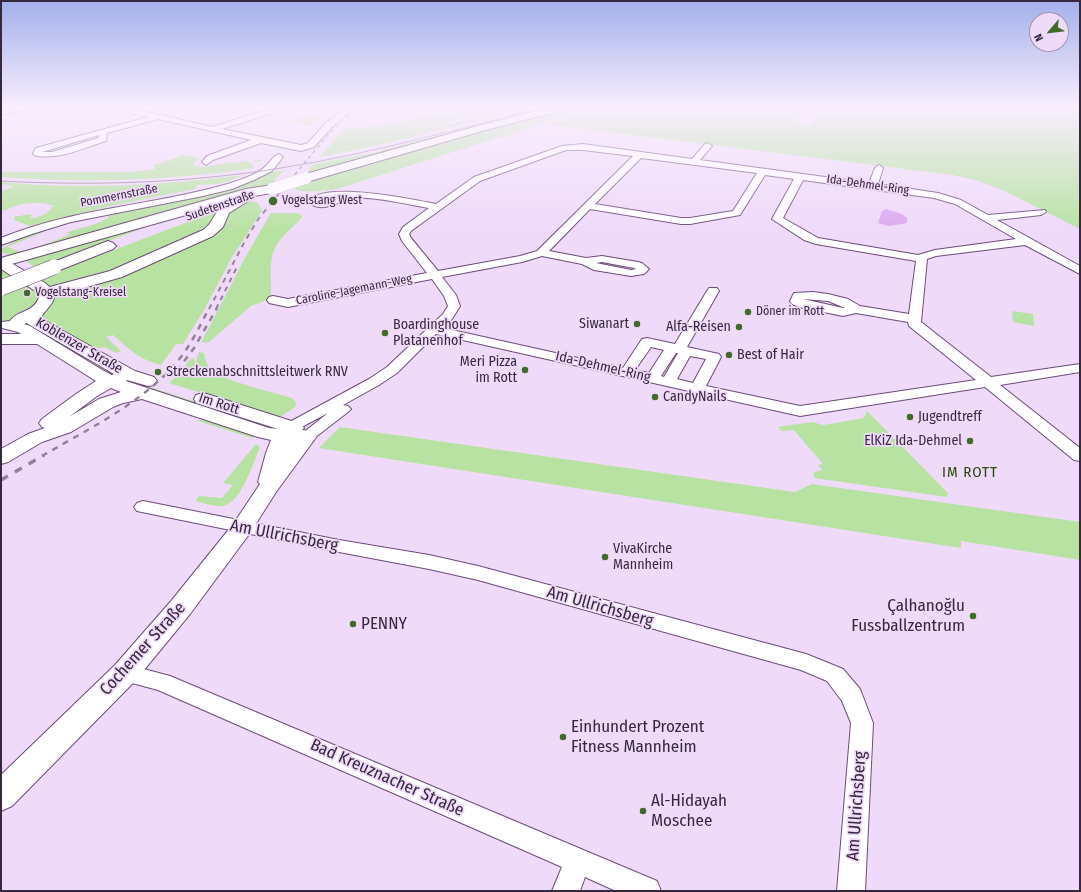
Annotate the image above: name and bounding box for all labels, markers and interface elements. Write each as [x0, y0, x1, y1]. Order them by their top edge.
north arrow [1029, 12, 1069, 52]
text: N [1032, 31, 1046, 43]
street label: Ida-Dehmel-Ring [826, 172, 910, 198]
street label: Pommernstraße [79, 181, 159, 211]
street label: Sudetenstraße [184, 188, 256, 224]
place label: Vogelstang West [282, 194, 362, 208]
marker: Vogelstang West [267, 195, 279, 207]
street label: Caroline-Jagemann-Weg [295, 272, 413, 308]
place label: Vogelstang-Kreisel [35, 286, 126, 300]
marker: Vogelstang-Kreisel [22, 288, 32, 298]
place label: Döner im Rott [756, 305, 824, 319]
marker: Döner im Rott [743, 307, 753, 317]
street label: Koblenzer Straße [32, 314, 126, 378]
place label: Siwanart [579, 316, 629, 332]
place label: Boardinghouse Platanenhof [393, 317, 479, 350]
marker: Siwanart [632, 319, 642, 329]
place label: Alfa-Reisen [666, 319, 731, 335]
marker: Alfa-Reisen [734, 322, 744, 332]
marker: Boardinghouse Platanenhof [380, 328, 390, 338]
place label: Best of Hair [737, 347, 804, 363]
street label: Ida-Dehmel-Ring [554, 348, 652, 386]
marker: Best of Hair [724, 350, 734, 360]
place label: Meri Pizza im Rott [460, 354, 517, 386]
place label: Streckenabschnittsleitwerk RNV [166, 364, 348, 380]
marker: Meri Pizza im Rott [520, 365, 530, 375]
marker: Streckenabschnittsleitwerk RNV [153, 367, 163, 377]
place label: CandyNails [663, 389, 727, 405]
street label: Im Rott [197, 390, 241, 418]
marker: CandyNails [650, 392, 660, 402]
place label: Jugendtreff [918, 409, 982, 425]
marker: Jugendtreff [905, 412, 915, 422]
place label: ElKiZ Ida-Dehmel [864, 433, 962, 449]
marker: ElKiZ Ida-Dehmel [965, 436, 975, 446]
district label: IM ROTT [942, 464, 998, 482]
street label: Am Ullrichsberg [228, 516, 340, 556]
place label: VivaKirche Mannheim [613, 541, 673, 574]
marker: VivaKirche Mannheim [600, 552, 610, 562]
street label: Am Ullrichsberg [544, 582, 656, 632]
place label: Çalhanoğlu Fussballzentrum [851, 596, 965, 636]
street label: Cochemer Straße [96, 598, 190, 700]
marker: Çalhanoğlu Fussballzentrum [968, 611, 978, 621]
place label: PENNY [361, 614, 407, 634]
marker: PENNY [348, 619, 358, 629]
place label: Einhundert Prozent Fitness Mannheim [571, 717, 704, 757]
marker: Einhundert Prozent Fitness Mannheim [558, 732, 568, 742]
street label: Bad Kreuznacher Straße [307, 735, 467, 821]
street label: Am Ullrichsberg [843, 751, 871, 861]
place label: Al-Hidayah Moschee [651, 791, 727, 831]
marker: Al-Hidayah Moschee [638, 806, 648, 816]

